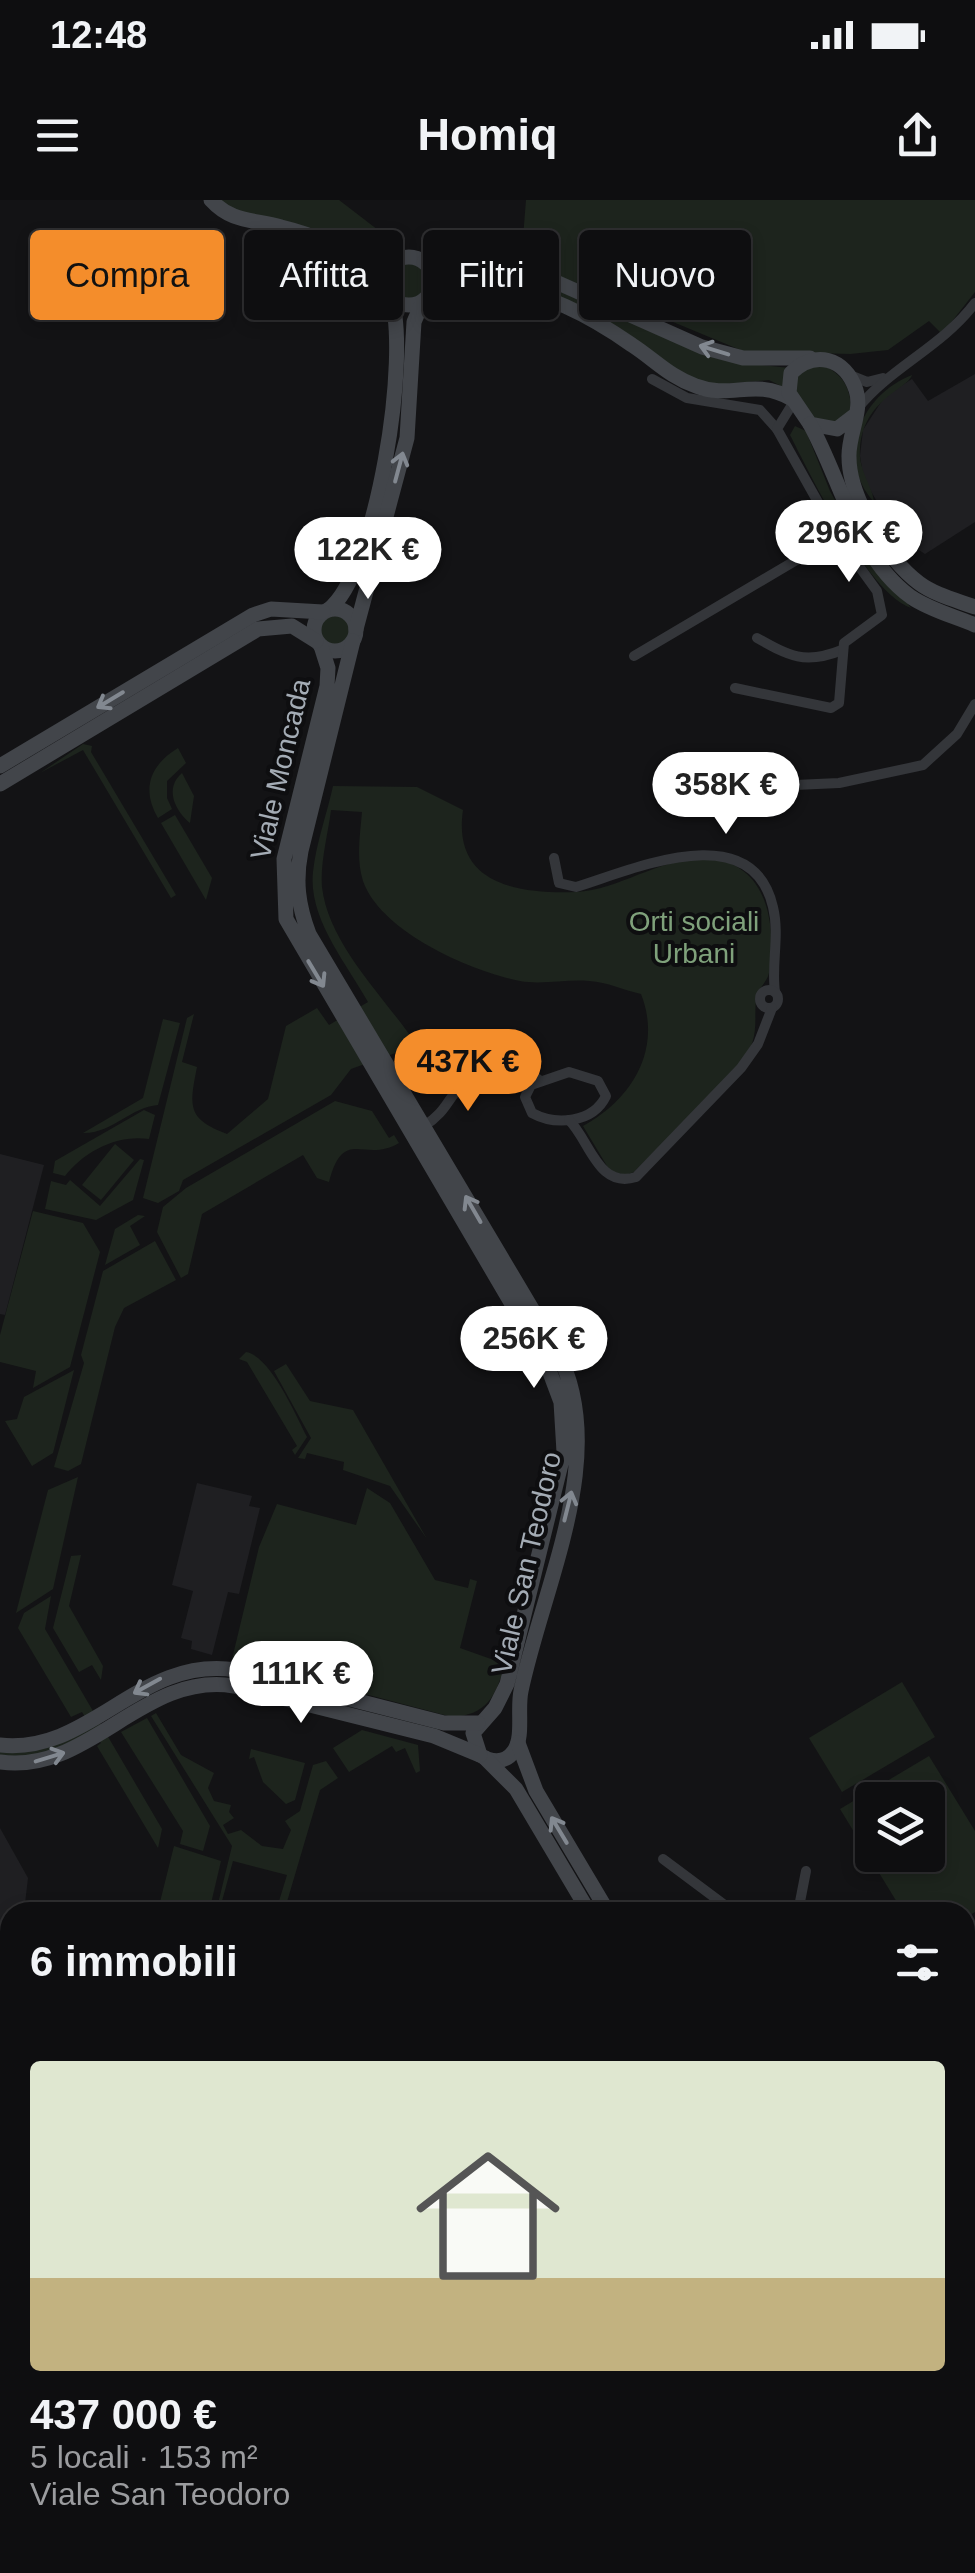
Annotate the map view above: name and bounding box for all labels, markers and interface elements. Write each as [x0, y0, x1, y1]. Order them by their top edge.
text: 12:48 [50, 14, 147, 56]
icon: menu [30, 108, 85, 163]
icon: share [890, 108, 945, 163]
text: Homiq [418, 109, 558, 160]
chip: Compra [30, 230, 224, 320]
chip: Affitta [244, 230, 403, 320]
chip: Filtri [423, 230, 559, 320]
chip: Nuovo [579, 230, 751, 320]
one-way arrow [698, 339, 730, 357]
one-way arrow [390, 452, 409, 483]
pin: 296K € [768, 500, 930, 585]
text: 296K € [797, 514, 901, 550]
pin: 122K € [287, 517, 449, 602]
text: 122K € [316, 531, 420, 567]
street label: Viale Moncada [245, 675, 316, 863]
one-way arrow [96, 690, 125, 710]
pin: 358K € [645, 752, 807, 837]
text: 358K € [674, 766, 778, 802]
park label: Orti sociali Urbani [629, 906, 759, 969]
one-way arrow [306, 959, 326, 988]
pin: 437K € [387, 1029, 549, 1114]
text: 437K € [416, 1043, 520, 1079]
one-way arrow [463, 1196, 483, 1224]
pin: 256K € [453, 1306, 615, 1391]
text: 256K € [482, 1320, 586, 1356]
street label: Viale San Teodoro [486, 1449, 567, 1678]
one-way arrow [560, 1491, 578, 1523]
pin: 111K € [220, 1641, 382, 1726]
text: 111K € [251, 1655, 351, 1691]
one-way arrow [133, 1677, 162, 1697]
one-way arrow [34, 1747, 65, 1765]
map controls [855, 1782, 945, 1872]
button: layers [855, 1782, 945, 1872]
one-way arrow [549, 1816, 569, 1844]
icon: filters [890, 1935, 945, 1990]
text: 6 immobili [30, 1938, 238, 1985]
icon: home [398, 2126, 578, 2306]
text: 437 000 € [30, 2391, 217, 2438]
text: 5 locali · 153 m² [30, 2439, 258, 2475]
text: Viale San Teodoro [30, 2476, 290, 2512]

